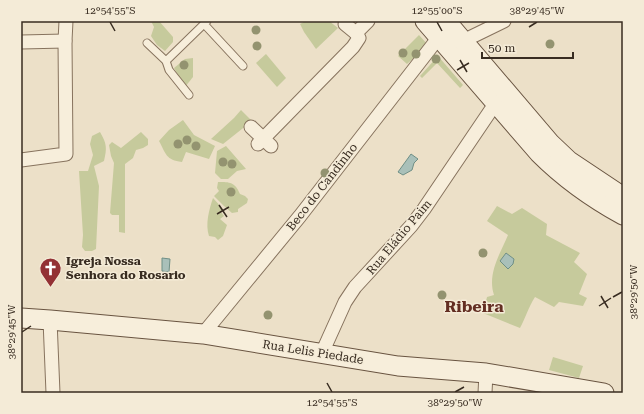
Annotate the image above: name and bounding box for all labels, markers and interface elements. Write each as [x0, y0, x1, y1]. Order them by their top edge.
text: 12°54'55"S [85, 5, 135, 16]
text: 12°55'00"S [412, 5, 462, 16]
text: 38°29'45"W [510, 5, 565, 16]
scale bar [482, 34, 573, 60]
text: 50 m [488, 41, 515, 55]
street label: Beco do Candinho [284, 141, 360, 233]
street label: Rua Eládio Paim [364, 197, 434, 277]
place label: Igreja Nossa Senhora do Rosario [66, 254, 186, 282]
church icon: Igreja Nossa Senhora do Rosario [38, 255, 64, 288]
text: 38°29'50"W [628, 264, 639, 319]
district label: Ribeira [444, 297, 504, 316]
text: 38°29'45"W [6, 304, 17, 359]
street label: Rua Lelis Piedade [262, 337, 365, 367]
text: 12°54'55"S [307, 397, 357, 408]
text: 38°29'50"W [428, 397, 483, 408]

